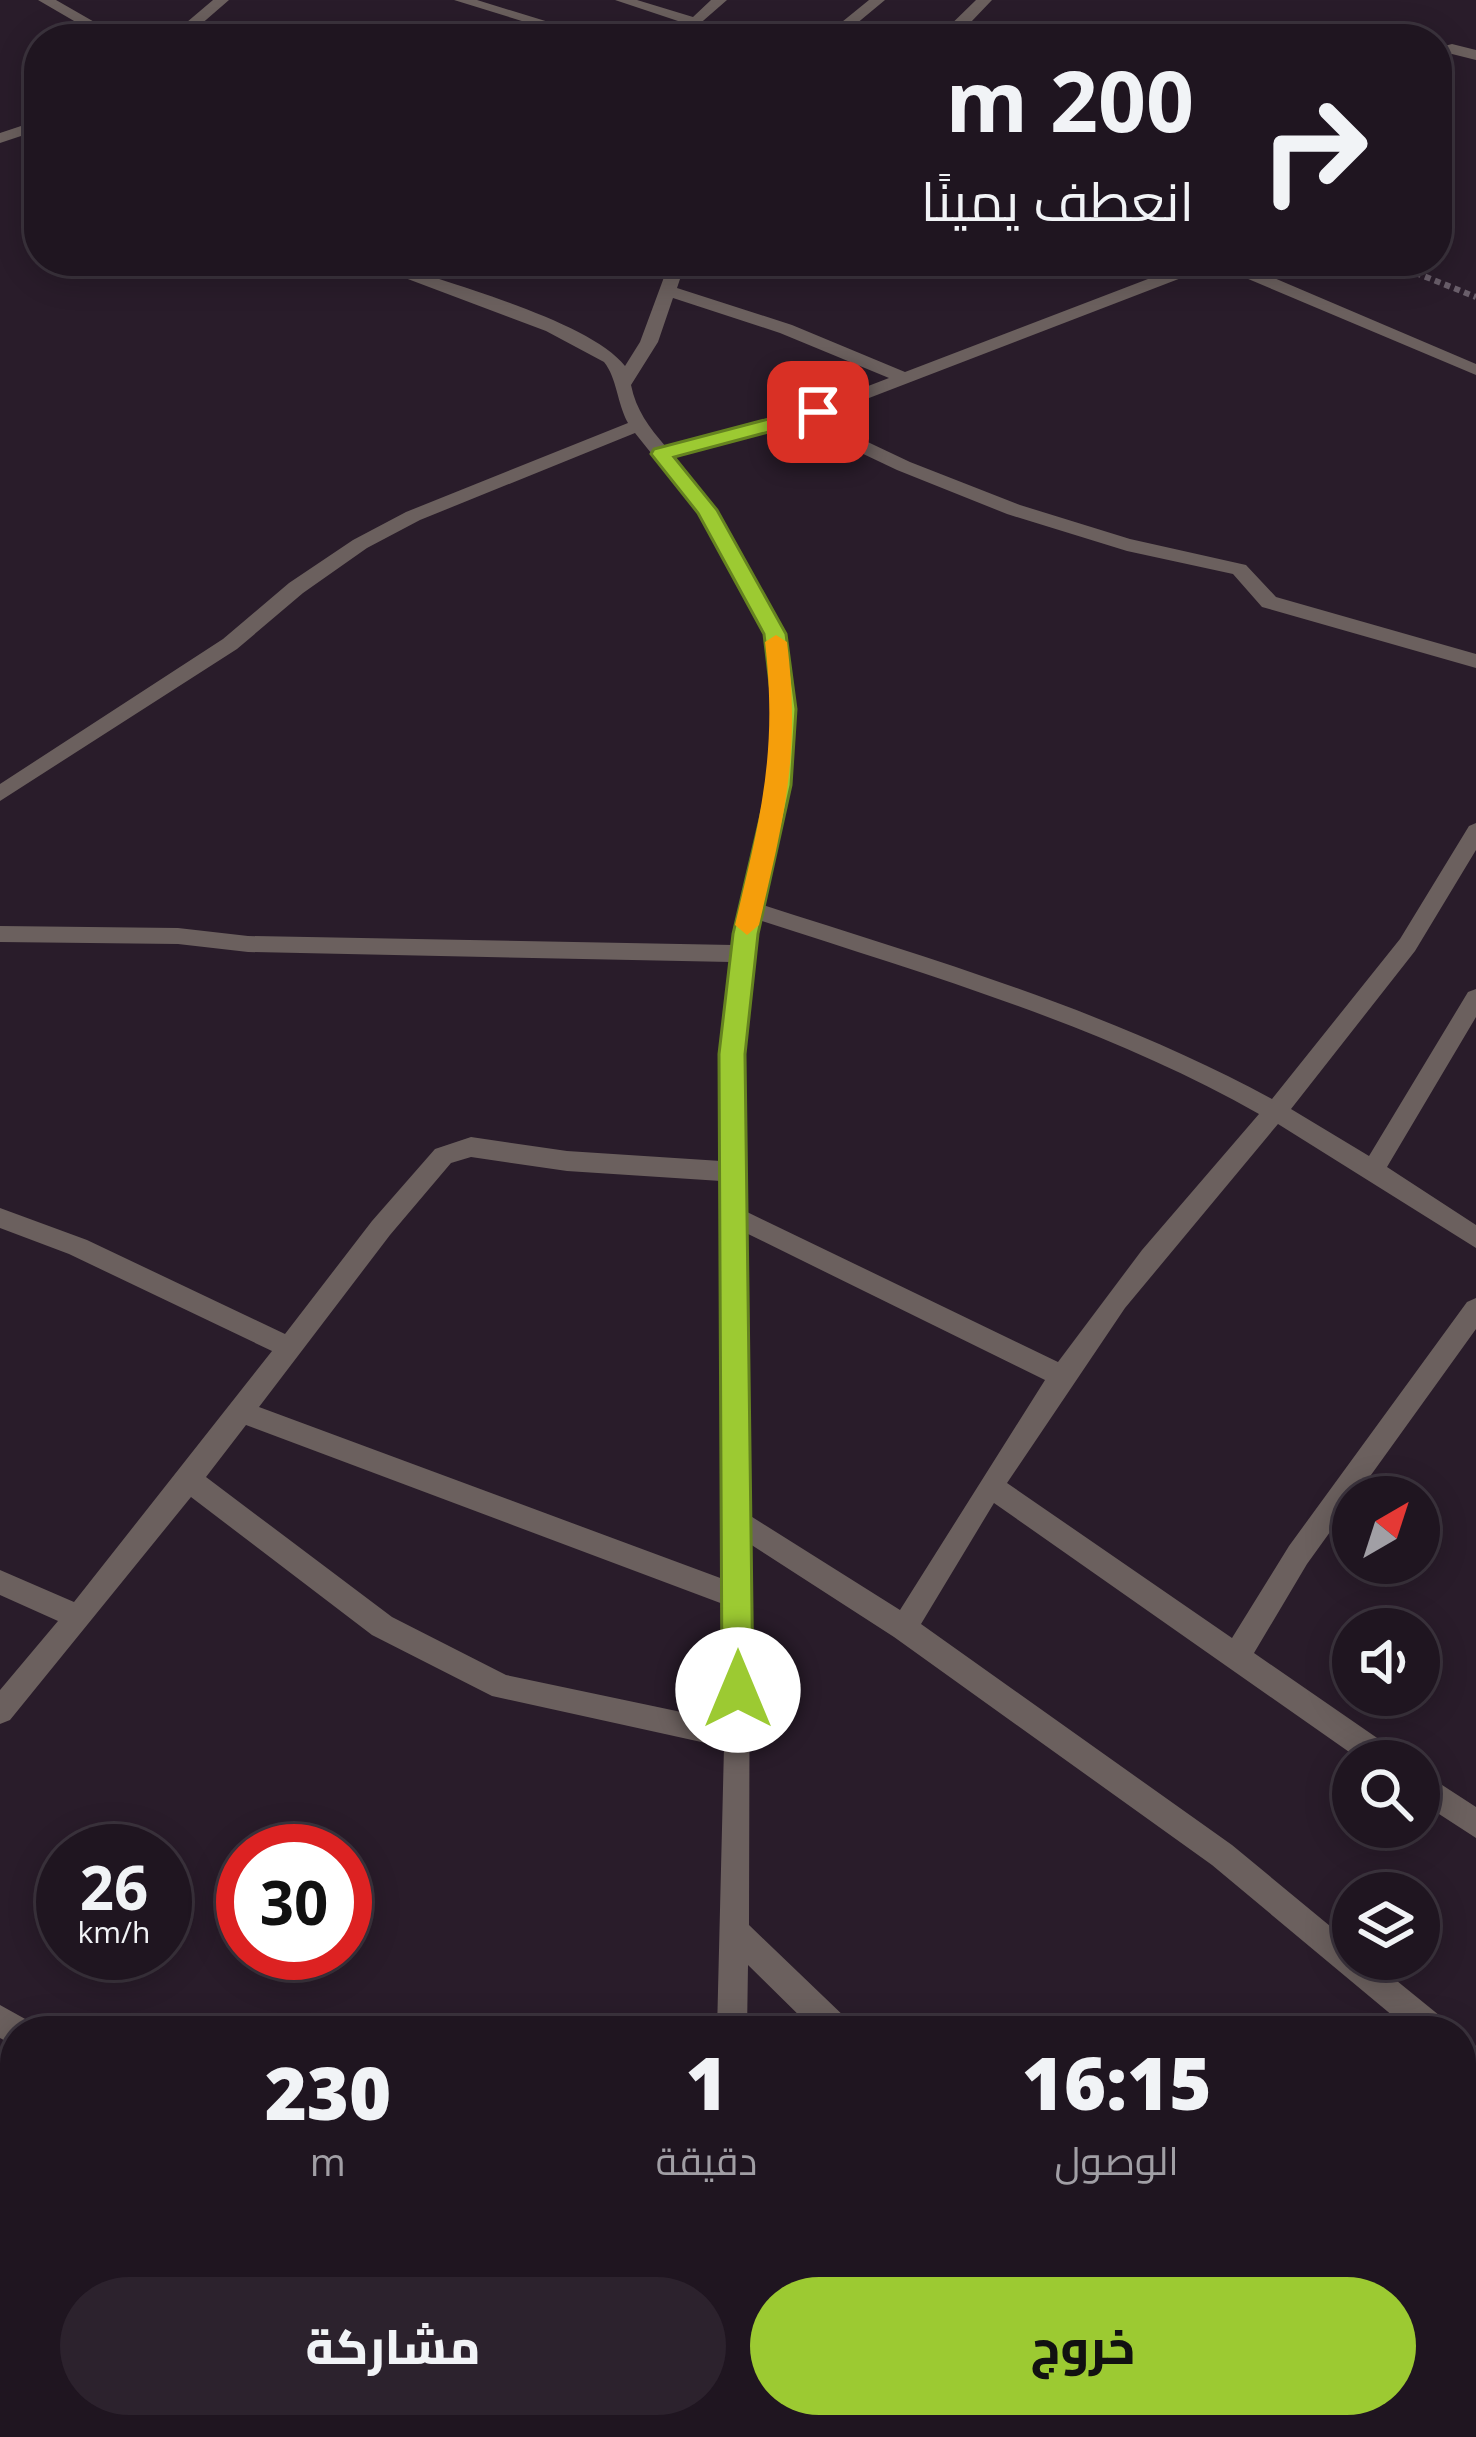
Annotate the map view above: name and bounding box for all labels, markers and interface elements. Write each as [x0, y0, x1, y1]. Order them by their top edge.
text: 200 m [946, 42, 1194, 157]
icon: right [1236, 72, 1392, 228]
text: انعطف يمينًا [921, 163, 1194, 237]
pin [767, 361, 869, 463]
icon: arrive [785, 379, 851, 445]
north arrow [1332, 1476, 1440, 1584]
map controls [1332, 1476, 1440, 1980]
button: sound [1332, 1608, 1440, 1716]
position arrow [675, 1627, 801, 1753]
button: search [1332, 1740, 1440, 1848]
speed limit sign: 30 [216, 1824, 372, 1980]
text: 26 [80, 1846, 148, 1928]
button: layers [1332, 1872, 1440, 1980]
text: km/h [78, 1911, 150, 1952]
text: 1 [685, 2033, 728, 2131]
text: 16:15 [1022, 2033, 1211, 2131]
text: 230 [265, 2043, 391, 2141]
text: دقيقة [656, 2133, 757, 2186]
text: الوصول [1054, 2133, 1179, 2186]
text: m [310, 2134, 346, 2187]
button: مشاركة [60, 2277, 726, 2415]
button: خروج [750, 2277, 1416, 2415]

